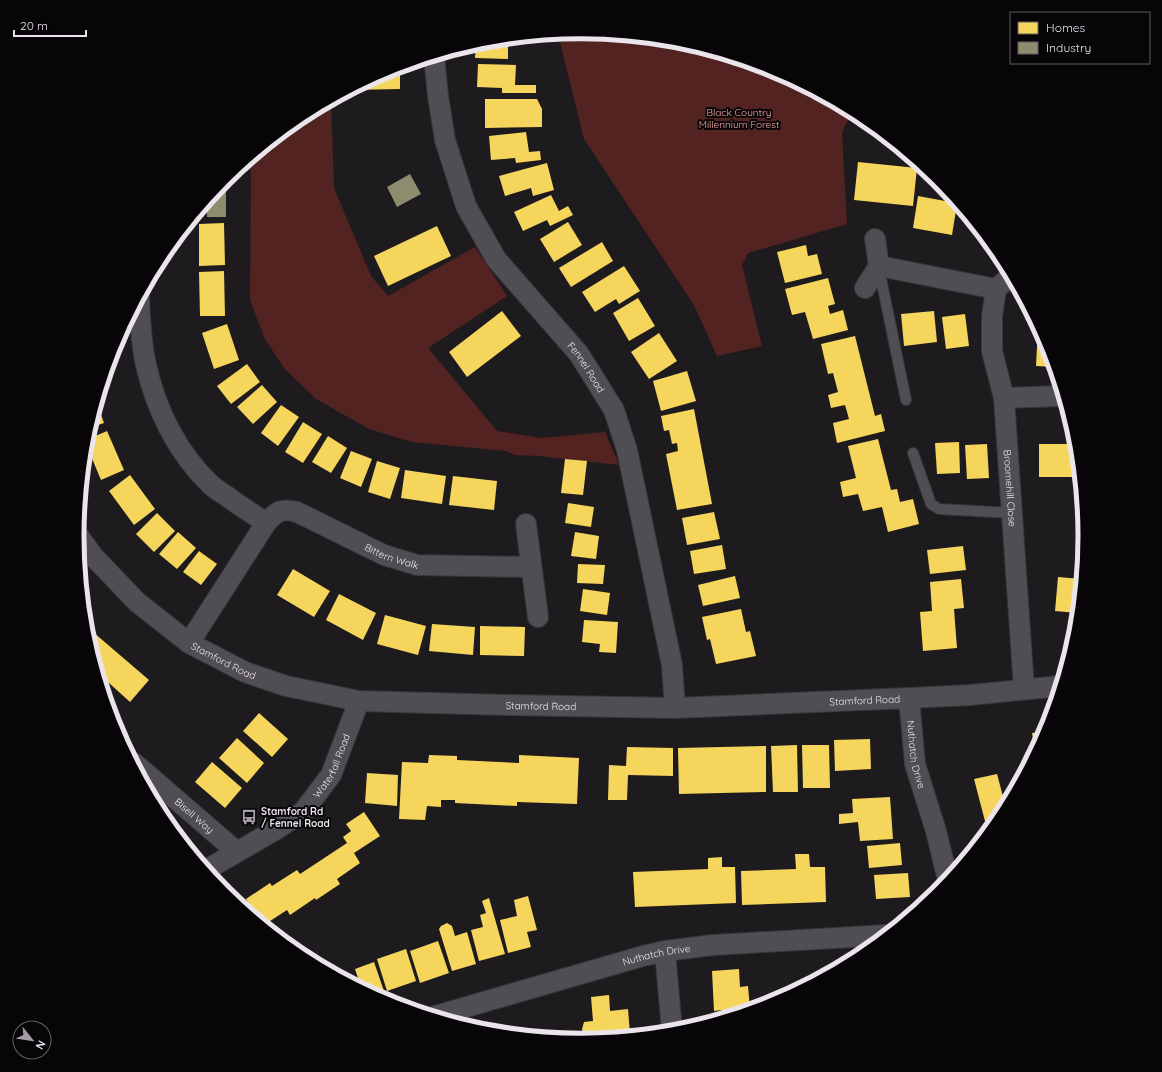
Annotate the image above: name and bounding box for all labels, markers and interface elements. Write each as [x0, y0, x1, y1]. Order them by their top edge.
scale bar [14, 12, 86, 38]
legend [1010, 12, 1150, 64]
text: 20 m [20, 18, 48, 33]
text: Homes [1046, 20, 1086, 35]
text: Industry [1046, 40, 1091, 55]
park label: Black Country Millennium Forest [699, 106, 780, 131]
street label: Fennel Road [564, 339, 607, 395]
street label: Broomehill Close [1001, 449, 1019, 528]
street label: Bittern Walk [362, 540, 420, 572]
street label: Stamford Road [189, 639, 258, 682]
street label: Stamford Road [829, 692, 900, 708]
street label: Stamford Road [505, 699, 576, 713]
street label: Nuthatch Drive [904, 720, 928, 791]
street label: Waterfall Road [310, 732, 353, 800]
street label: Bisell Way [172, 795, 217, 836]
place label: Stamford Rd / Fennel Road [261, 805, 330, 830]
bus stop icon: Stamford Rd / Fennel Road [240, 808, 258, 826]
street label: Nuthatch Drive [621, 942, 692, 969]
north arrow [12, 1020, 52, 1060]
text: N [33, 1038, 49, 1052]

